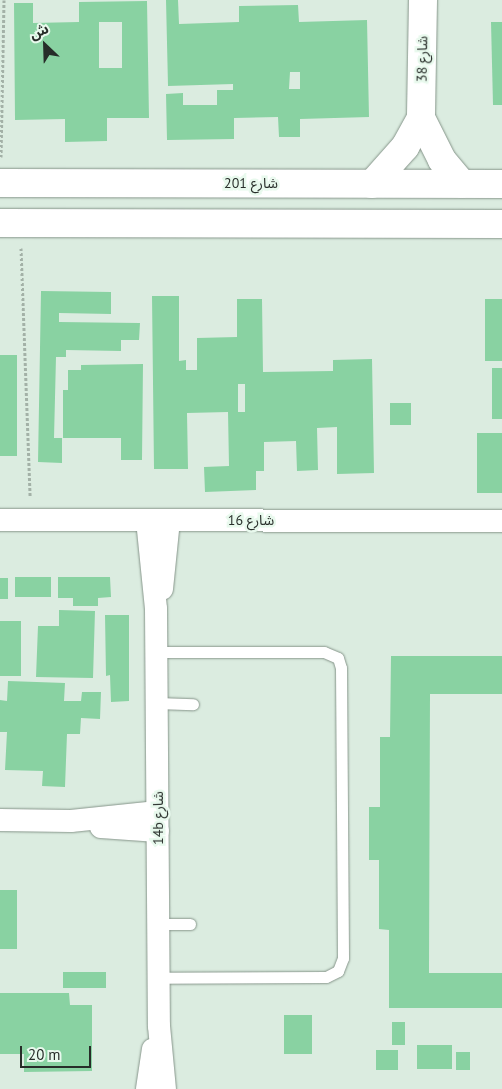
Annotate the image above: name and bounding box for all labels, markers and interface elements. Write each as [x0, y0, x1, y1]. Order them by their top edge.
text: ش [26, 19, 51, 43]
north arrow [20, 20, 70, 70]
street label: شارع 38 [413, 36, 431, 82]
street label: شارع 201 [224, 175, 278, 191]
street label: شارع 16 [228, 512, 274, 528]
street label: 14b شارع [150, 791, 166, 845]
scale bar [22, 1036, 94, 1068]
text: 20 m [28, 1045, 61, 1064]

